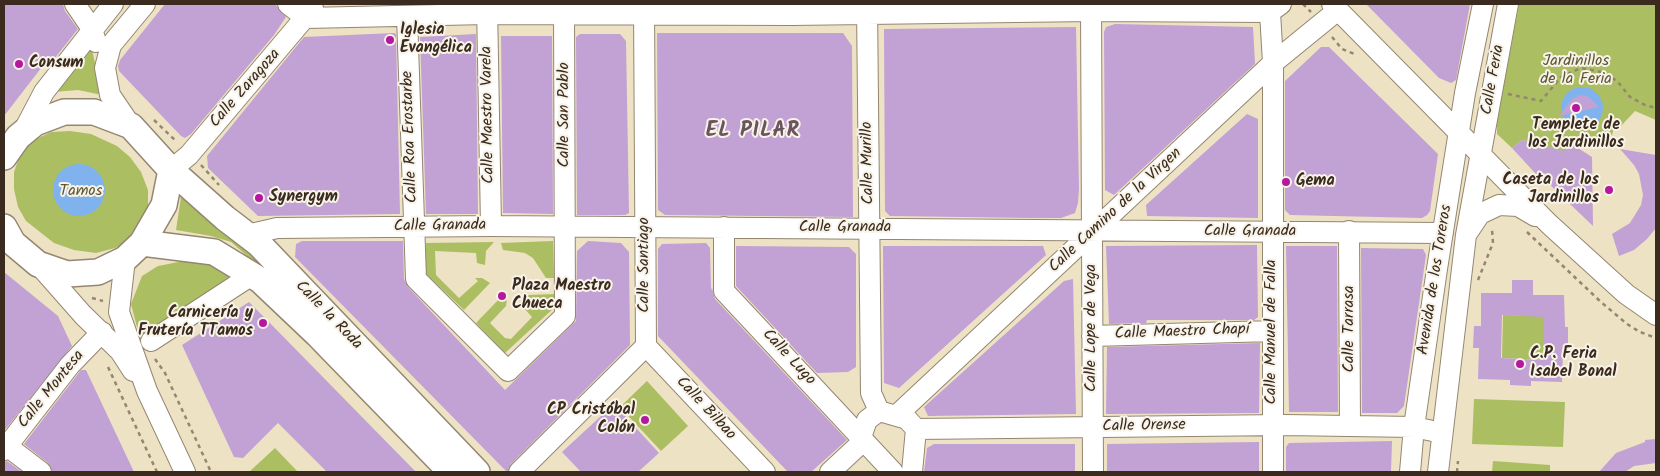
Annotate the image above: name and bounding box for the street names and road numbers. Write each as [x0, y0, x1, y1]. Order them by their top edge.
street label: Calle Feria [1478, 44, 1510, 116]
street label: Calle Zaragoza [207, 46, 285, 132]
street label: Calle Maestro Varela [478, 46, 500, 184]
street label: Calle San Pablo [555, 62, 575, 168]
street label: Calle Roa Erostarbe [399, 71, 423, 203]
street label: Calle Murillo [859, 121, 879, 205]
street label: Calle Camino de la Virgen [1046, 144, 1186, 278]
street label: Avenida de los Toreros [1415, 204, 1457, 356]
street label: Calle Granada [394, 217, 486, 237]
street label: Calle Santiago [635, 217, 655, 313]
street label: Calle Granada [799, 218, 891, 238]
street label: Calle Granada [1204, 222, 1296, 242]
street label: Calle Manuel de Falla [1262, 259, 1282, 405]
street label: Calle Lope de Vega [1082, 264, 1102, 392]
street label: Calle la Roda [290, 278, 366, 354]
street label: Calle Tarrasa [1340, 285, 1360, 373]
street label: Calle Maestro Chapí [1114, 321, 1250, 345]
street label: Calle Lugo [757, 326, 819, 390]
street label: Calle Montesa [15, 347, 89, 433]
street label: Calle Bilbao [671, 373, 739, 445]
street label: Calle Orense [1102, 417, 1186, 437]

